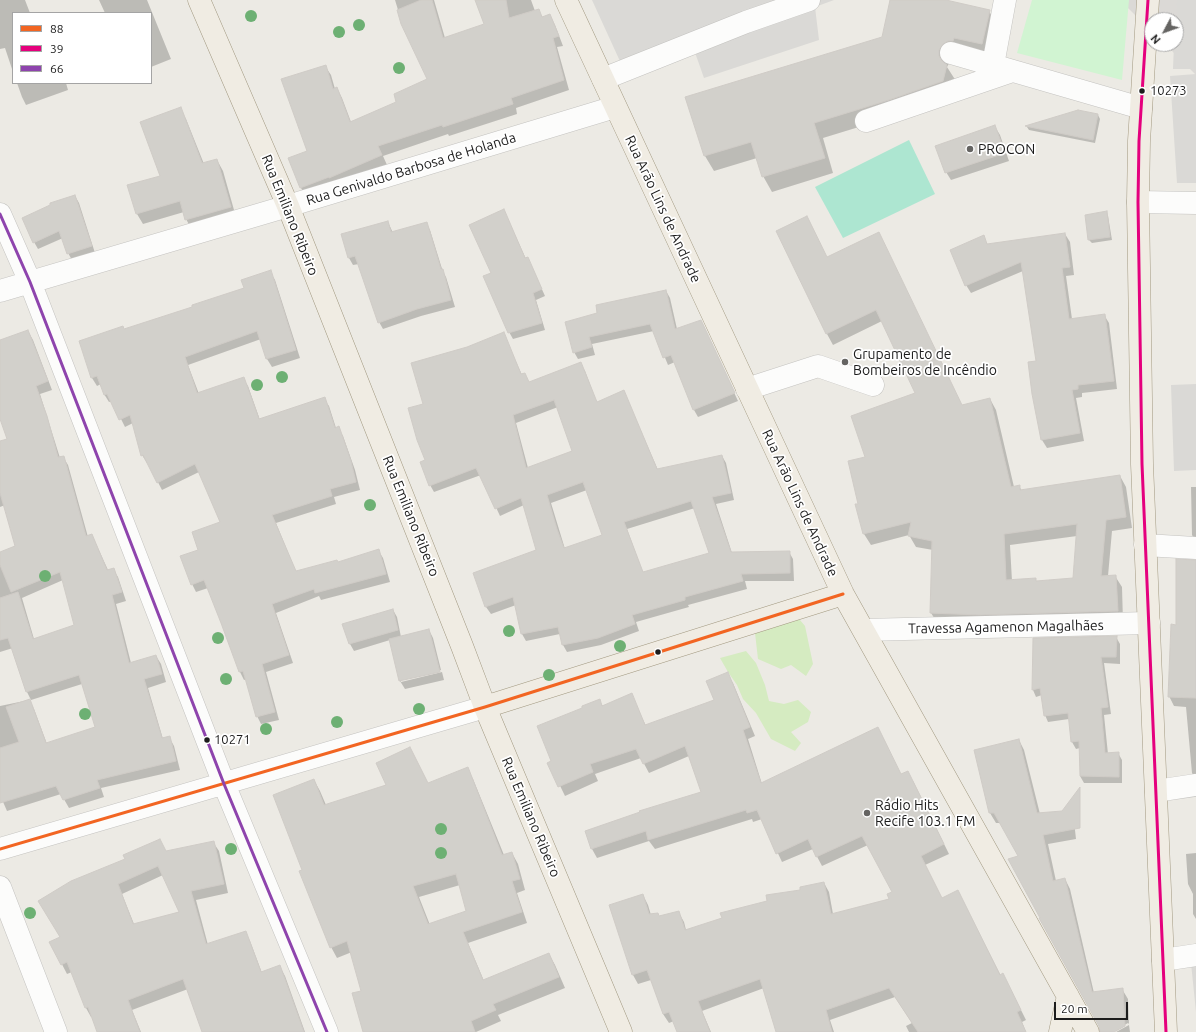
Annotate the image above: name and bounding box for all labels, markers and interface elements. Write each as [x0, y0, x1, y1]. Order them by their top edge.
legend [12, 12, 152, 84]
north arrow [1144, 12, 1184, 52]
text: 88 [50, 22, 64, 35]
text: N [1148, 32, 1163, 46]
text: 39 [50, 42, 64, 55]
text: 66 [50, 62, 64, 75]
place label: 10273 [1150, 83, 1187, 99]
marker: 10273 [1137, 86, 1147, 96]
street label: Rua Genivaldo Barbosa de Holanda [304, 129, 518, 209]
street label: Rua Arão Lins de Andrade [621, 133, 705, 285]
place label: PROCON [978, 141, 1035, 157]
marker: PROCON [965, 144, 975, 154]
street label: Rua Emiliano Ribeiro [258, 152, 322, 278]
place label: Grupamento de Bombeiros de Incêndio [853, 346, 997, 378]
marker: Grupamento de Bombeiros de Incêndio [840, 357, 850, 367]
street label: Rua Arão Lins de Andrade [758, 427, 842, 579]
street label: Rua Emiliano Ribeiro [379, 453, 443, 579]
street label: Travessa Agamenon Magalhães [908, 617, 1104, 637]
unlabelled marker [653, 647, 663, 657]
place label: 10271 [214, 732, 251, 748]
marker: 10271 [202, 735, 212, 745]
street label: Rua Emiliano Ribeiro [498, 754, 564, 880]
place label: Rádio Hits Recife 103.1 FM [875, 797, 975, 830]
marker: Rádio Hits Recife 103.1 FM [862, 808, 872, 818]
scale bar [1056, 994, 1130, 1020]
text: 20 m [1061, 1002, 1088, 1015]

